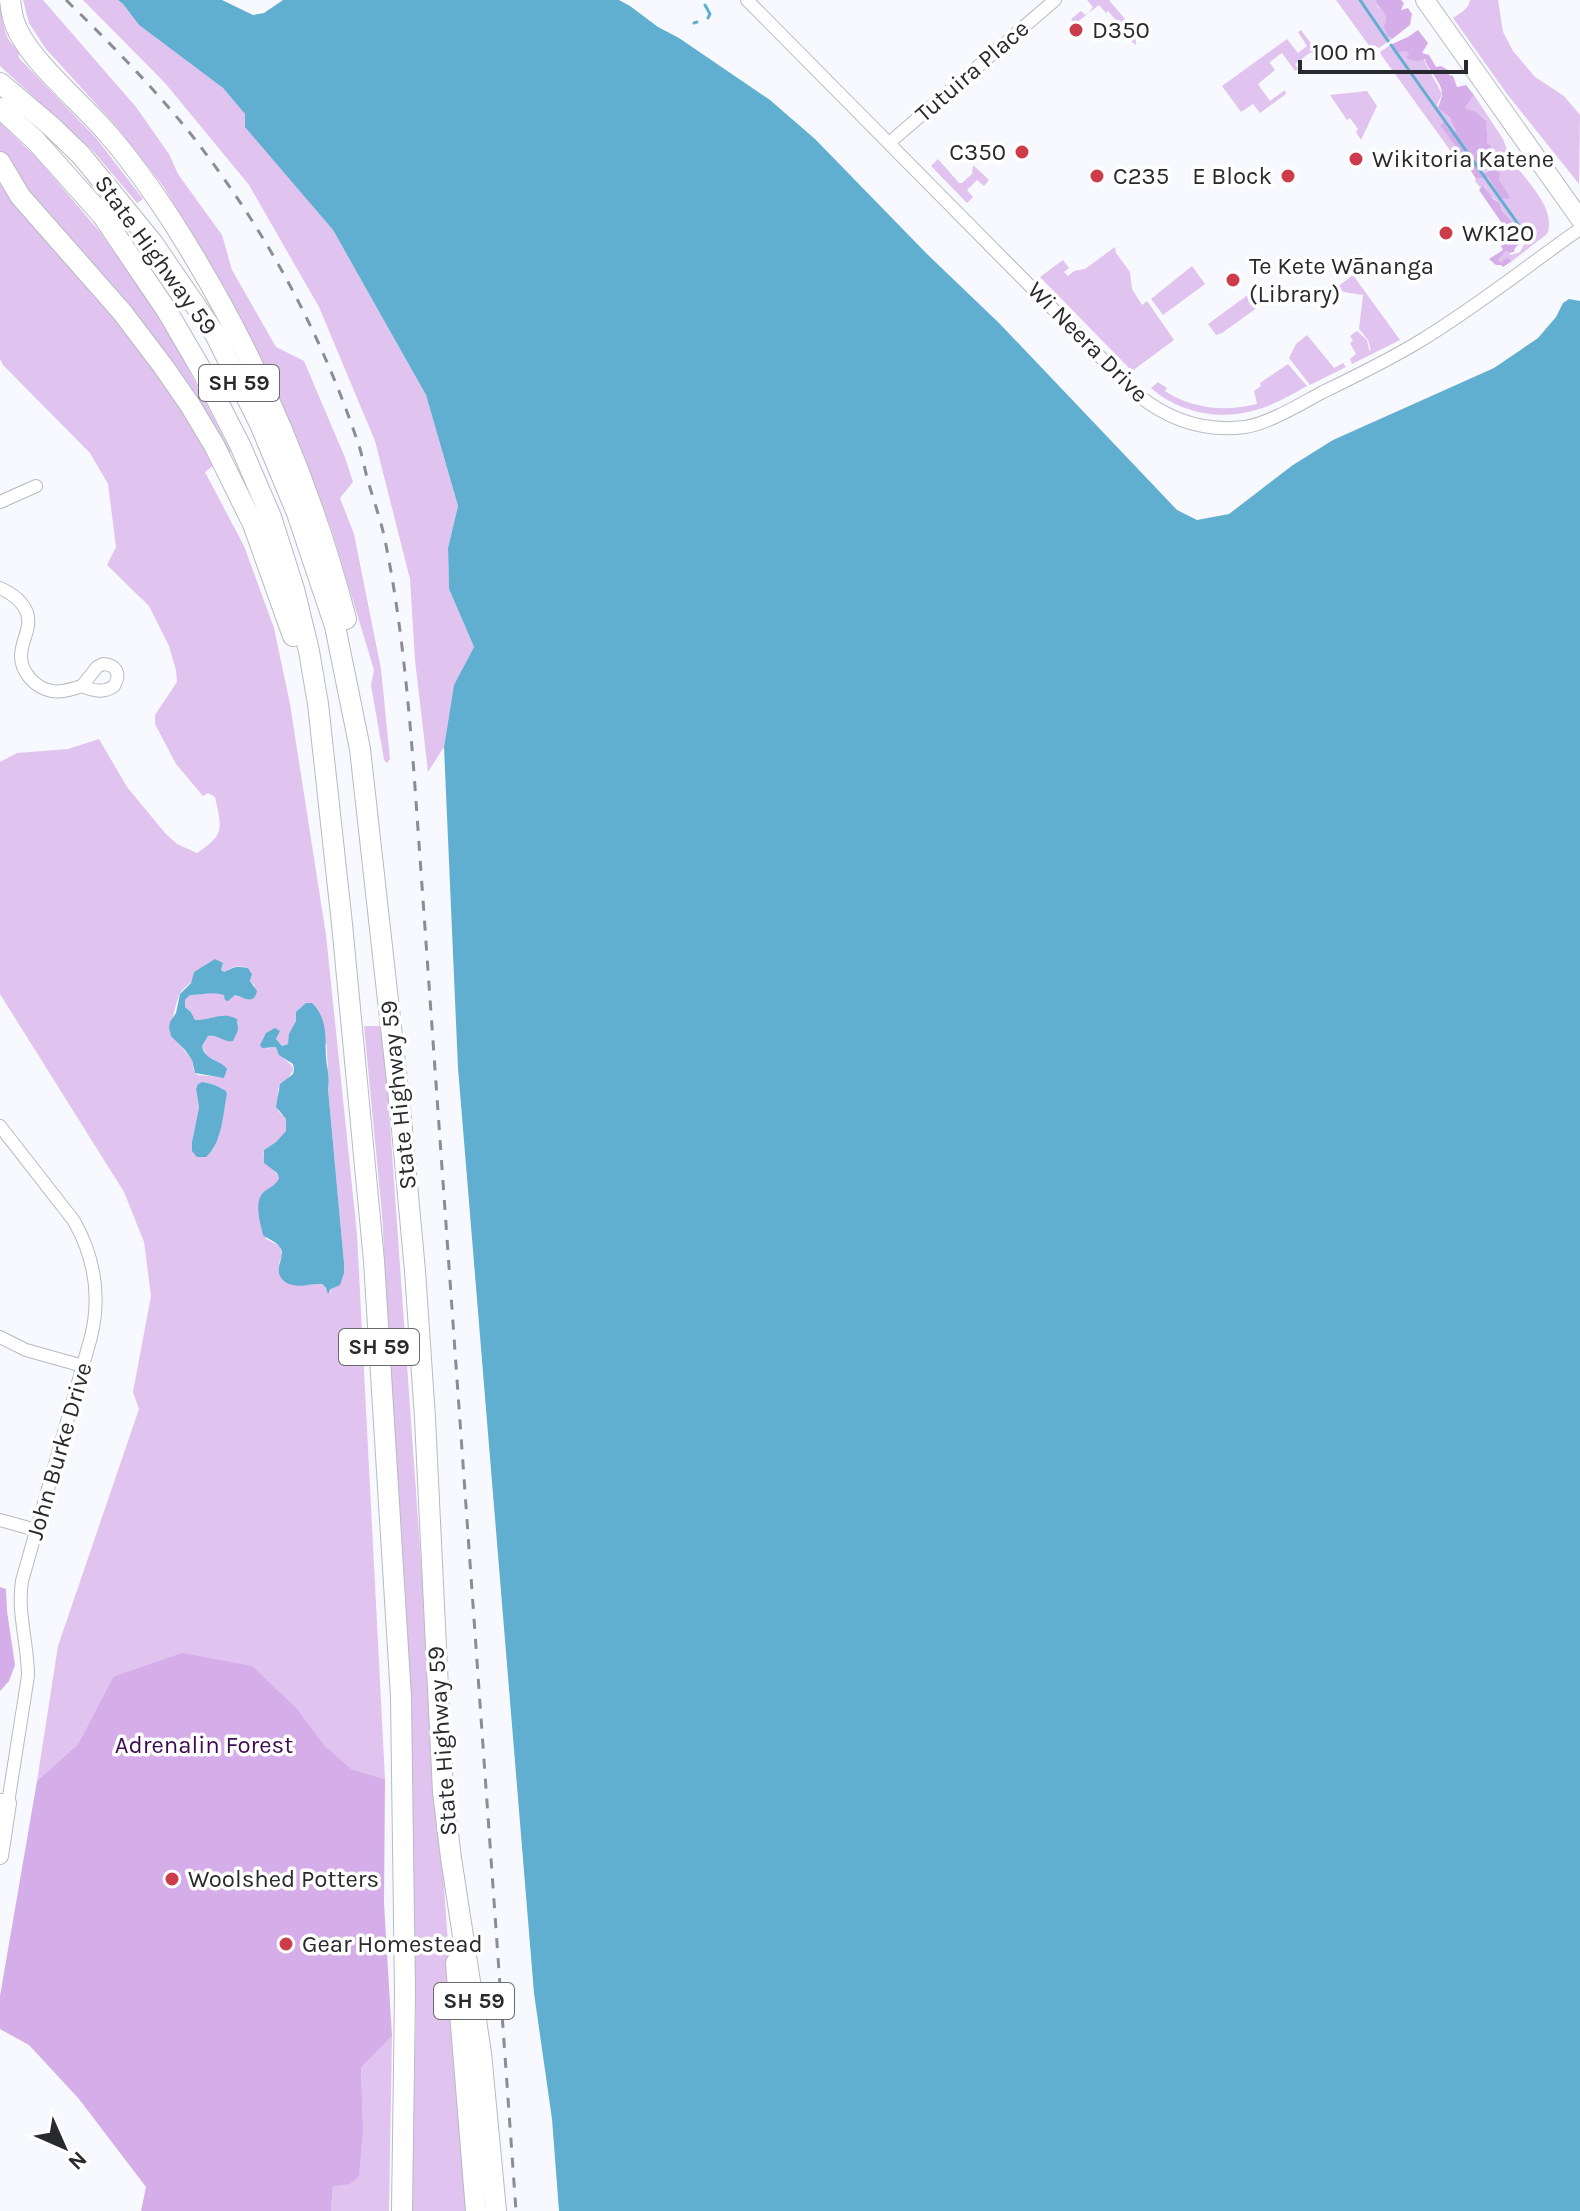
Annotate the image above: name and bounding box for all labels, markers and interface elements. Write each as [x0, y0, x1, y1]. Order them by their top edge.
street label: Tutuira Place [910, 14, 1034, 128]
place label: D350 [1092, 16, 1150, 44]
marker: D350 [1067, 21, 1085, 39]
scale bar [1300, 24, 1466, 74]
text: 100 m [1312, 38, 1377, 66]
place label: C350 [949, 138, 1006, 166]
marker: C350 [1013, 143, 1031, 161]
place label: Wikitoria Katene [1372, 145, 1554, 173]
marker: Wikitoria Katene [1347, 150, 1365, 168]
place label: C235 [1113, 162, 1169, 190]
place label: E Block [1192, 162, 1272, 190]
marker: C235 [1088, 167, 1106, 185]
marker: E Block [1279, 167, 1297, 185]
street label: State Highway 59 [89, 170, 223, 340]
place label: WK120 [1462, 219, 1534, 247]
marker: WK120 [1437, 224, 1455, 242]
place label: Te Kete Wānanga (Library) [1249, 252, 1434, 308]
marker: Te Kete Wānanga (Library) [1224, 271, 1242, 289]
street label: Wi Neera Drive [1022, 276, 1154, 408]
road number: SH 59 [199, 365, 279, 401]
street label: State Highway 59 [374, 999, 422, 1191]
road number: SH 59 [339, 1329, 419, 1365]
street label: John Burke Drive [20, 1359, 98, 1543]
street label: State Highway 59 [421, 1645, 463, 1837]
park label: Adrenalin Forest [115, 1731, 293, 1759]
place label: Woolshed Potters [188, 1865, 379, 1893]
marker: Woolshed Potters [163, 1870, 181, 1888]
place label: Gear Homestead [302, 1930, 483, 1958]
marker: Gear Homestead [277, 1935, 295, 1953]
road number: SH 59 [434, 1983, 514, 2019]
north arrow [24, 2107, 104, 2187]
text: N [63, 2146, 92, 2175]

